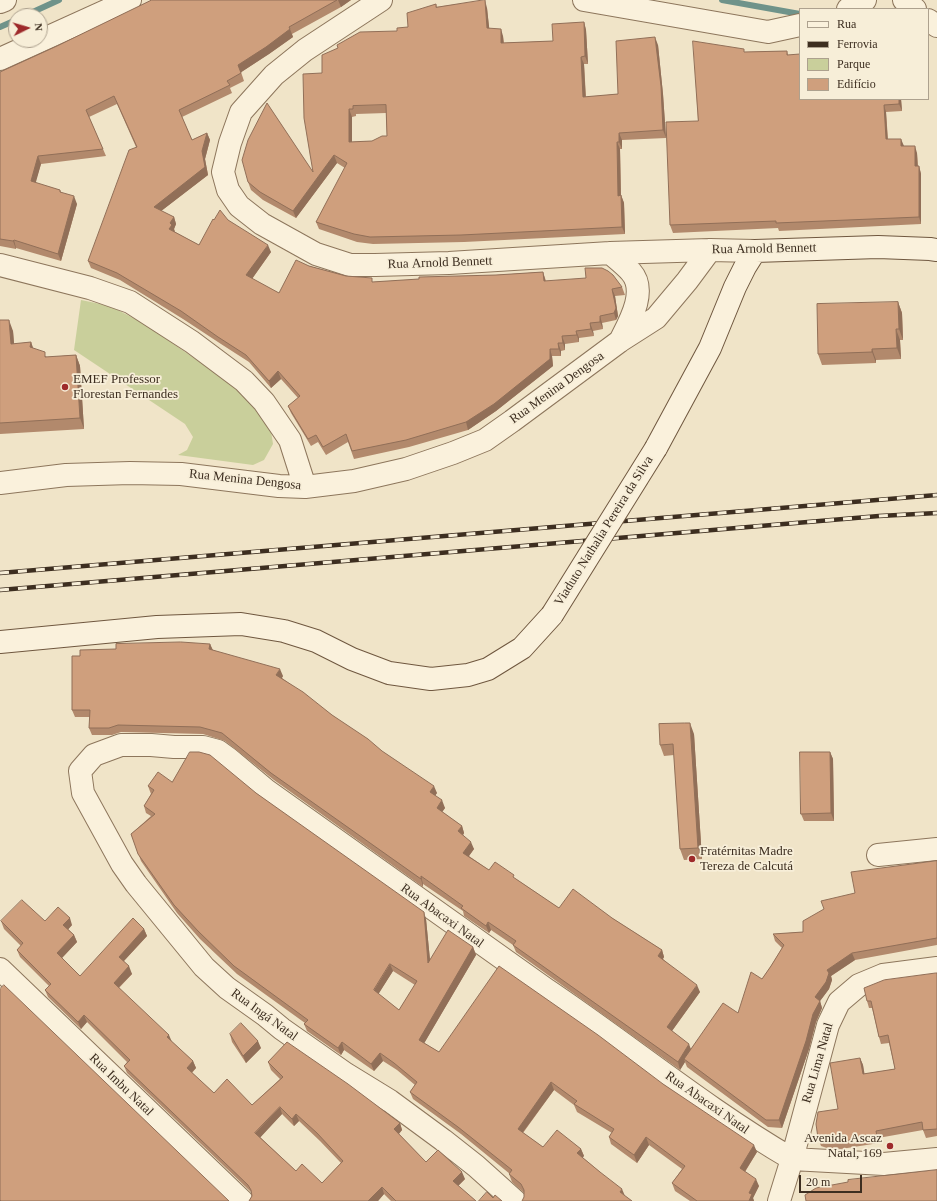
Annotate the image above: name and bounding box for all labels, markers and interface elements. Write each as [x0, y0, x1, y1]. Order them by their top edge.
north arrow [8, 8, 48, 48]
legend [799, 8, 929, 100]
text: Rua [837, 17, 856, 31]
text: N [33, 23, 45, 32]
text: Ferrovia [837, 37, 878, 51]
text: Parque [837, 57, 870, 71]
text: Edifício [837, 77, 876, 91]
street label: Rua Arnold Bennett [712, 240, 816, 258]
street label: Rua Arnold Bennett [387, 253, 493, 273]
street label: Rua Menina Dengosa [507, 349, 607, 427]
place label: EMEF Professor Florestan Fernandes [73, 372, 178, 403]
marker: EMEF Professor Florestan Fernandes [60, 382, 70, 392]
street label: Viaduto Nathalia Pereira da Silva [551, 453, 657, 609]
street label: Rua Menina Dengosa [188, 466, 302, 494]
place label: Fratérnitas Madre Tereza de Calcutá [700, 844, 793, 875]
marker: Fratérnitas Madre Tereza de Calcutá [687, 854, 697, 864]
street label: Rua Abacaxi Natal [397, 881, 487, 951]
street label: Rua Ingá Natal [228, 986, 300, 1044]
street label: Rua Lima Natal [799, 1021, 837, 1105]
street label: Rua Imbu Natal [86, 1051, 156, 1119]
street label: Rua Abacaxi Natal [662, 1068, 752, 1138]
place label: Avenida Ascaz Natal, 169 [804, 1131, 882, 1162]
marker: Avenida Ascaz Natal, 169 [885, 1141, 895, 1151]
scale bar [801, 1167, 864, 1193]
text: 20 m [806, 1175, 830, 1189]

